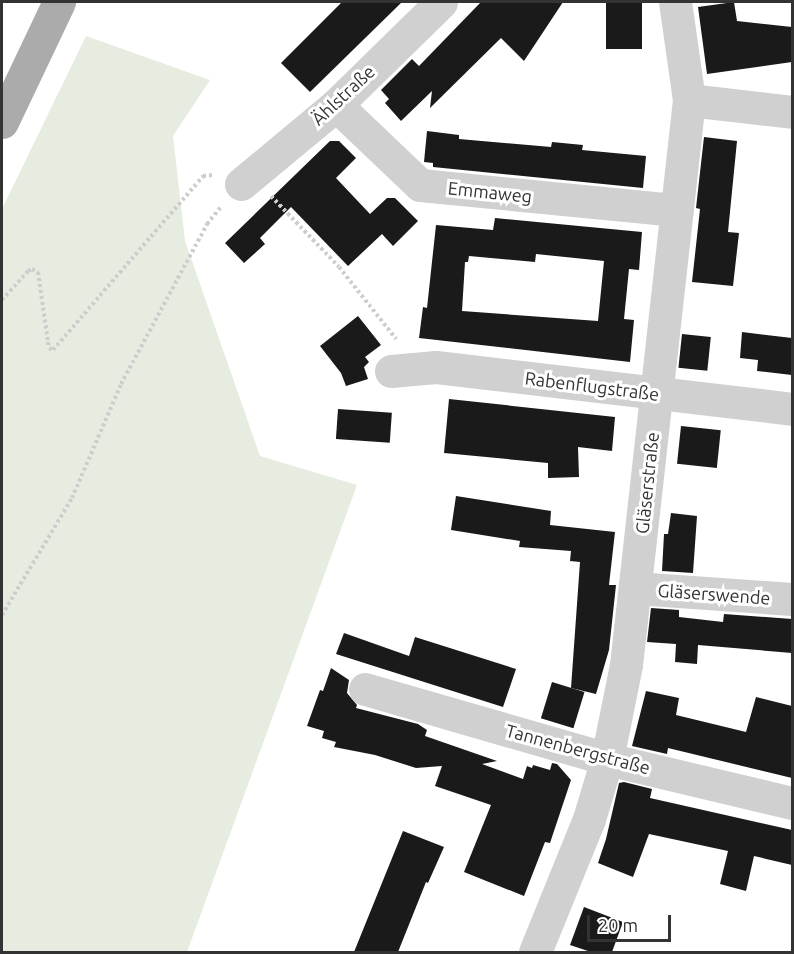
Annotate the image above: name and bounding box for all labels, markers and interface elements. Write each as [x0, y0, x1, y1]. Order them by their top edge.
street label: Ählstraße [307, 60, 379, 130]
street label: Emmaweg [447, 177, 533, 207]
street label: Rabenflugstraße [524, 367, 660, 405]
street label: Gläserstraße [631, 431, 663, 535]
street label: Gläserswende [657, 579, 771, 609]
street label: Tannenbergstraße [503, 719, 653, 779]
scale bar [590, 903, 674, 941]
text: 20 m [598, 915, 638, 935]

